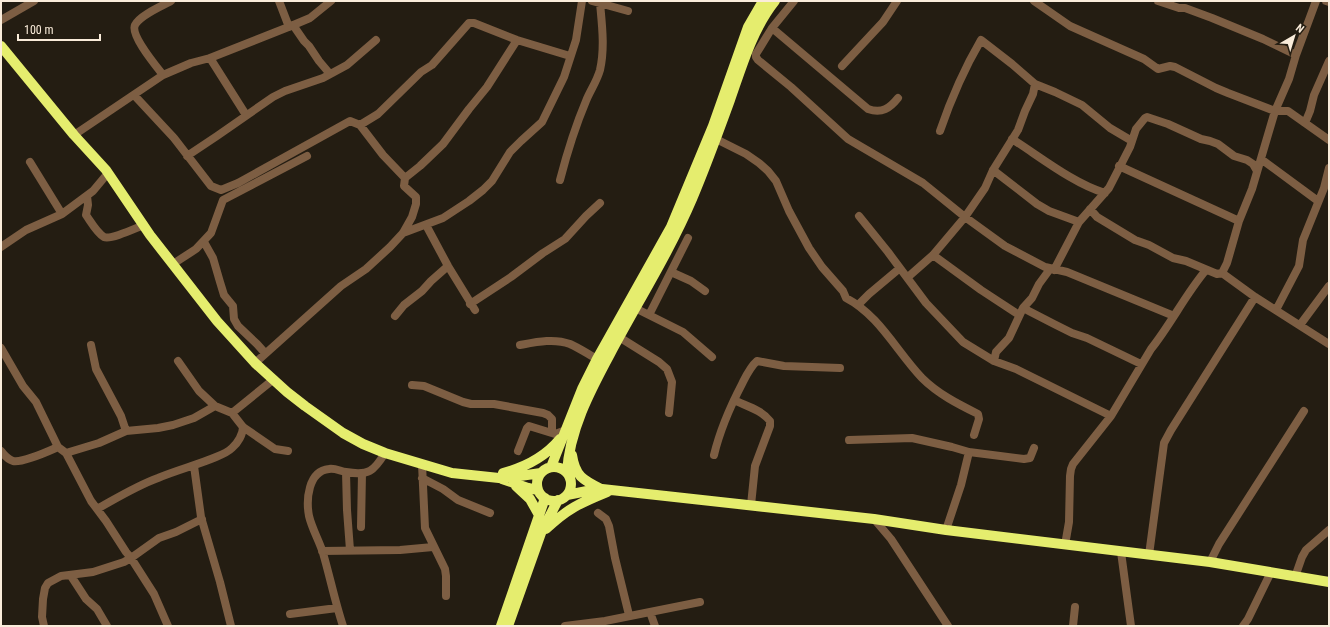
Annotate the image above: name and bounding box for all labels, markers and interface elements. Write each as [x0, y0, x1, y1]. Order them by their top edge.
scale bar [18, 16, 100, 42]
north arrow [1274, 16, 1314, 56]
text: N [1293, 21, 1307, 36]
text: 100 m [24, 23, 54, 37]

